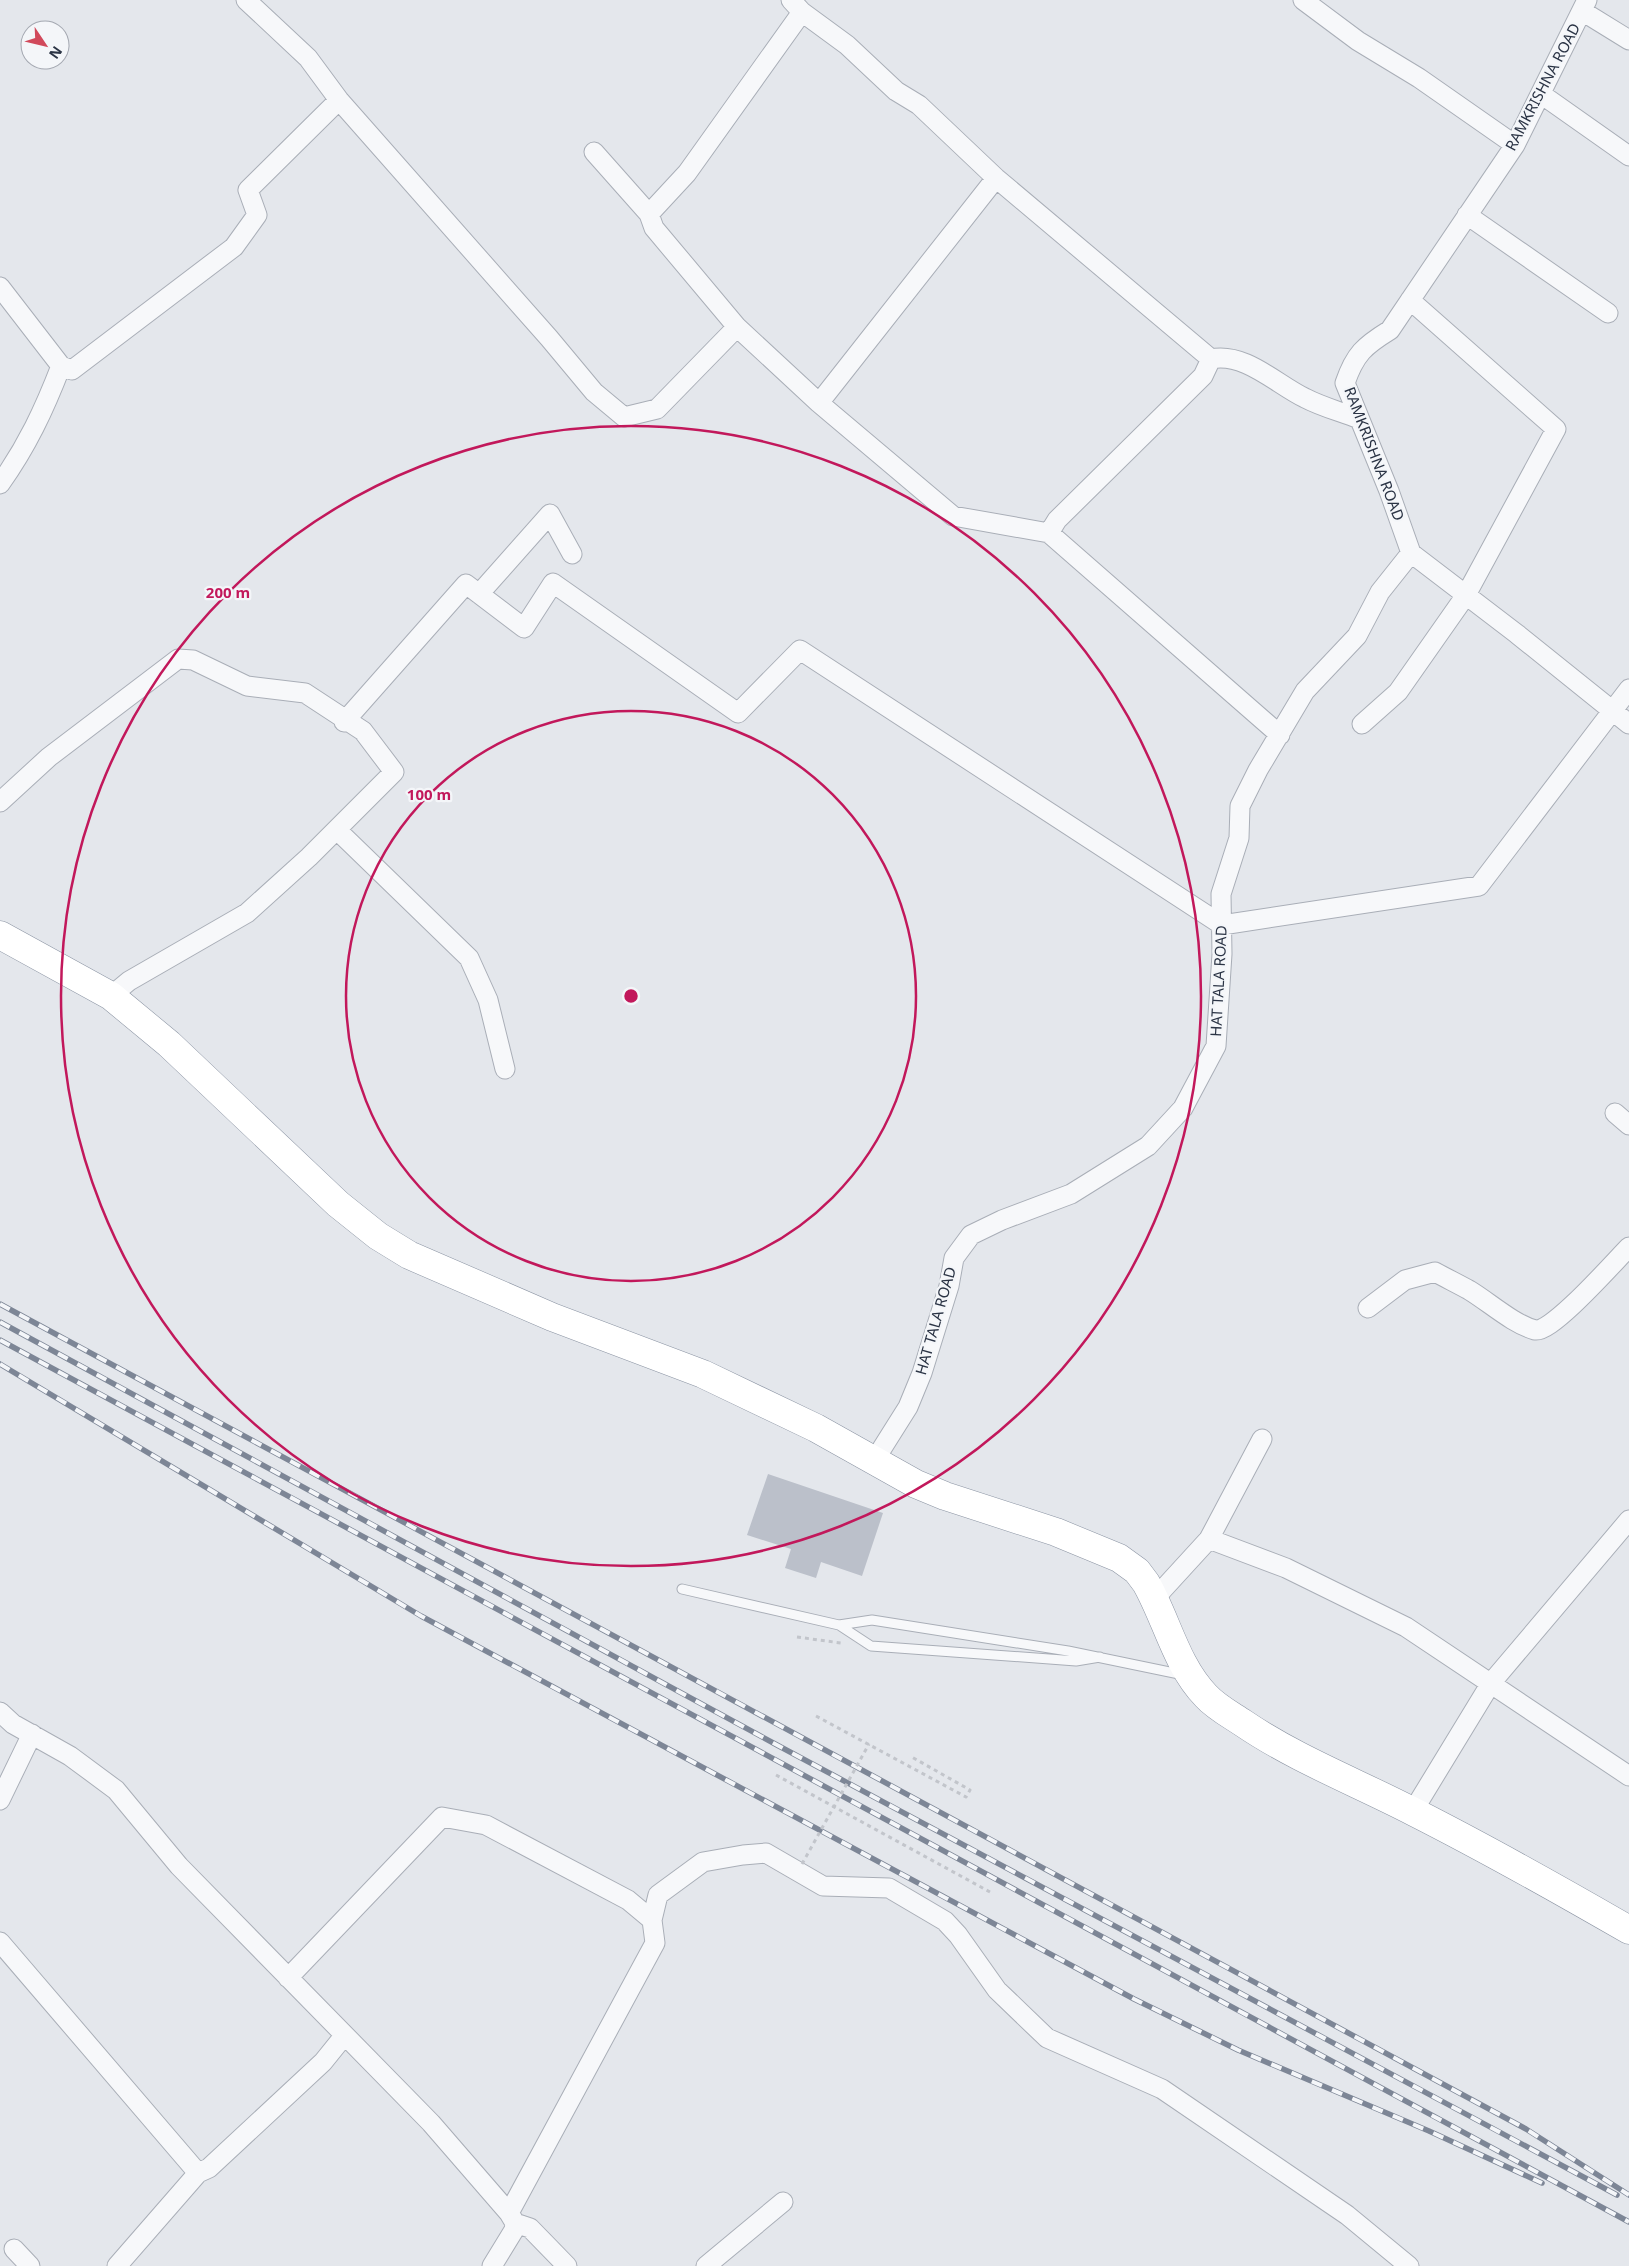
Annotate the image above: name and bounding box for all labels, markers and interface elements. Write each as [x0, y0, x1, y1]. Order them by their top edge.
street label: RAMKRISHNA ROAD [1500, 19, 1584, 154]
north arrow [20, 20, 70, 70]
text: N [45, 43, 67, 63]
street label: RAMKRISHNA ROAD [1340, 384, 1410, 523]
text: 200 m [206, 582, 250, 602]
text: 100 m [407, 784, 451, 804]
street label: HAT TALA ROAD [1205, 925, 1231, 1037]
centre of rings [622, 987, 640, 1005]
street label: HAT TALA ROAD [910, 1264, 960, 1377]

